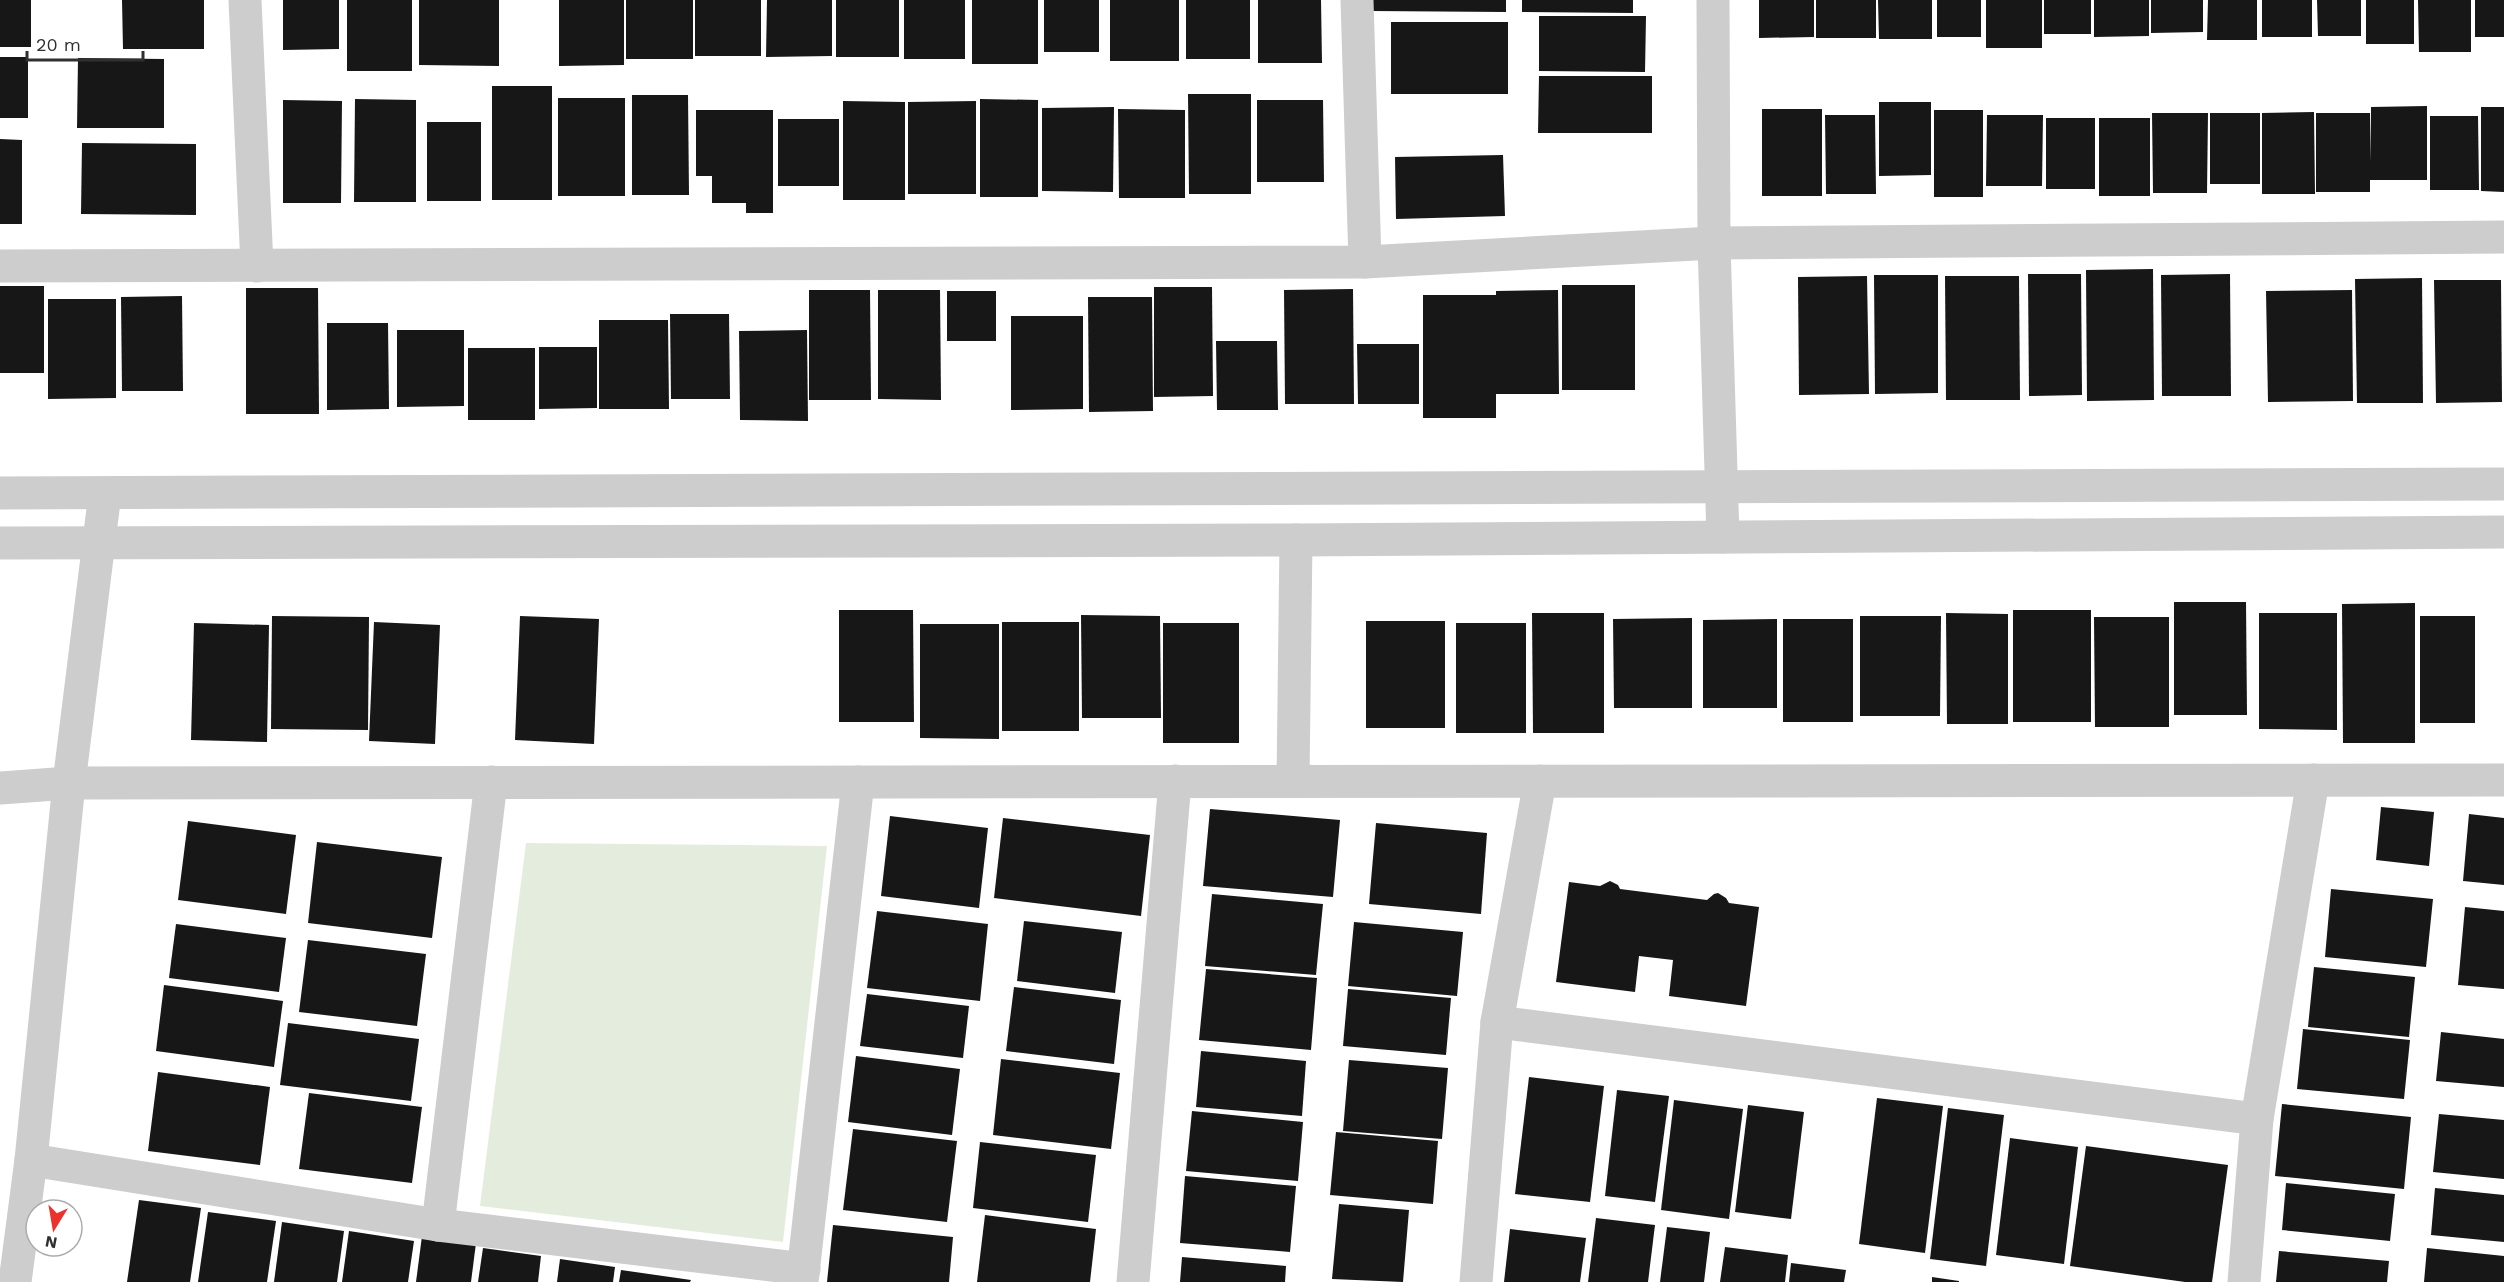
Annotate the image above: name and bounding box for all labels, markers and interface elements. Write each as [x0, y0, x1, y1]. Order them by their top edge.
scale bar [27, 24, 142, 62]
text: 20 m [36, 34, 81, 55]
north arrow [24, 1198, 84, 1258]
text: N [44, 1232, 59, 1253]

